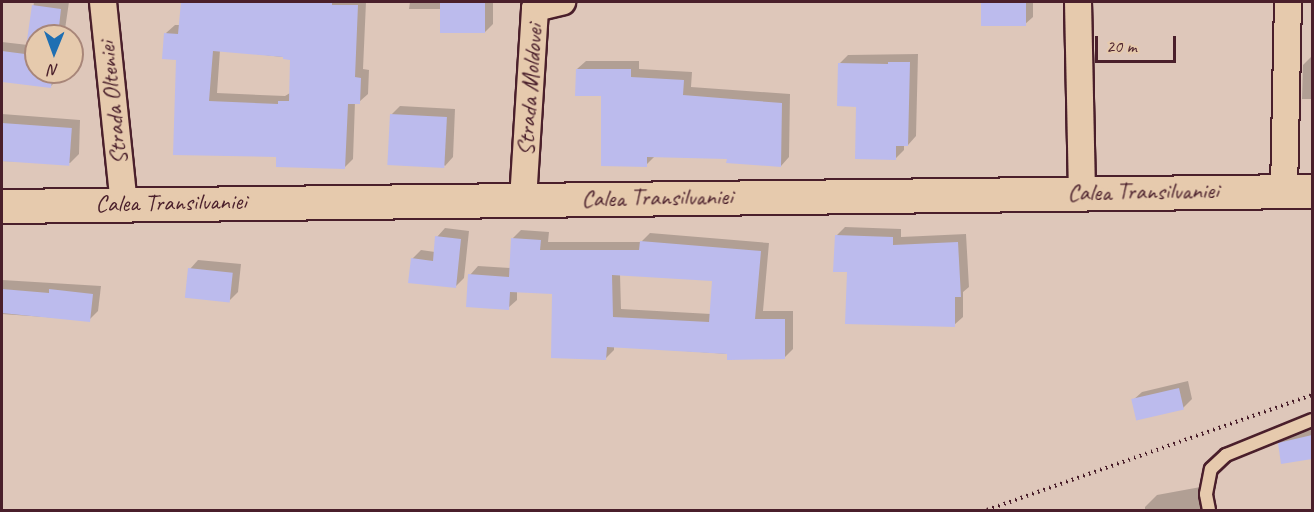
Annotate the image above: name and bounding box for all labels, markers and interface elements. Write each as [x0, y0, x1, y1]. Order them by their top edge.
street label: Strada Moldovei [511, 23, 549, 157]
north arrow [24, 24, 84, 84]
scale bar [1098, 24, 1179, 62]
text: 20 m [1106, 35, 1137, 57]
street label: Strada Olteniei [92, 40, 134, 166]
text: N [49, 60, 59, 80]
street label: Calea Transilvaniei [1068, 176, 1218, 208]
street label: Calea Transilvaniei [582, 182, 732, 214]
street label: Calea Transilvaniei [96, 187, 246, 219]

